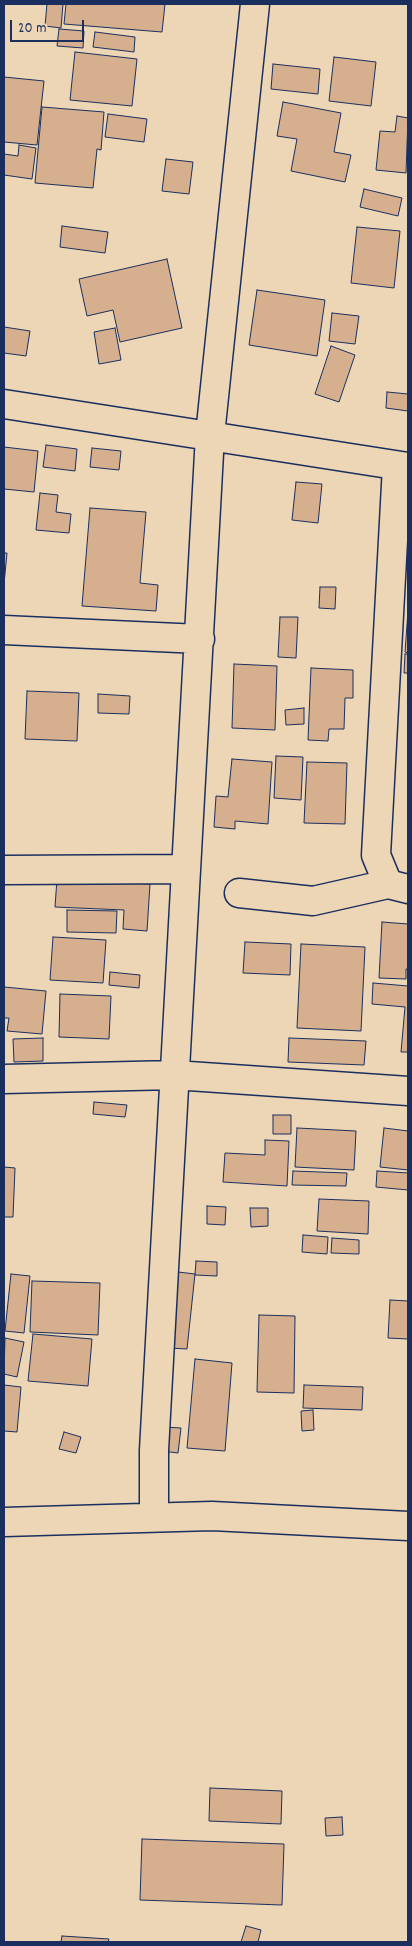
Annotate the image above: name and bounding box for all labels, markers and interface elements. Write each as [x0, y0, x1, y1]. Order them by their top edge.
scale bar [12, 10, 86, 42]
text: 20 m [18, 18, 46, 40]

